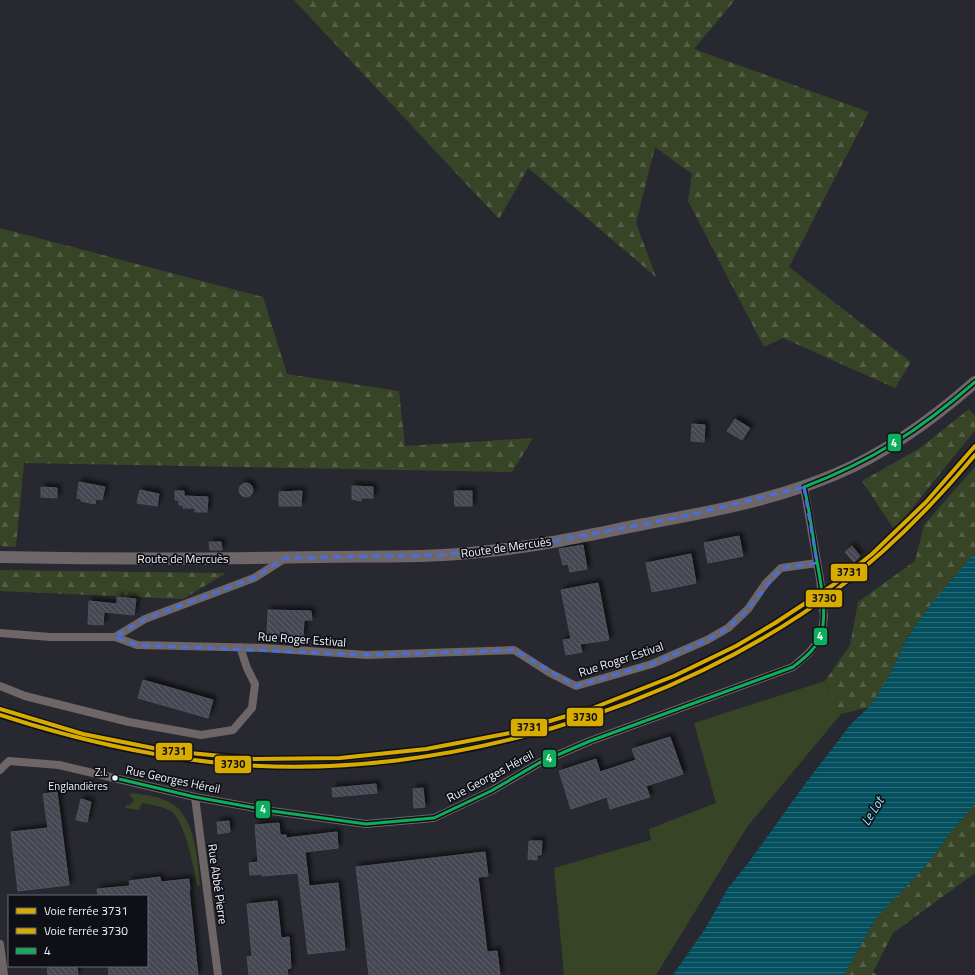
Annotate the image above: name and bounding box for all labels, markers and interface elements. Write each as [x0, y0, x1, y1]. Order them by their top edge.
line badge: 4 [887, 433, 902, 452]
text: 4 [891, 435, 897, 451]
street label: Route de Mercuès [459, 531, 553, 563]
street label: Route de Mercuès [137, 549, 229, 568]
line badge: 3731 [830, 563, 868, 582]
text: 3731 [837, 564, 861, 580]
line badge: 3730 [805, 589, 843, 608]
text: 3730 [812, 590, 836, 606]
street label: Rue Roger Estival [257, 626, 347, 652]
line badge: 4 [813, 627, 828, 646]
text: 4 [817, 628, 823, 644]
street label: Rue Roger Estival [576, 636, 666, 682]
line badge: 3730 [566, 707, 604, 727]
text: 3730 [573, 709, 597, 725]
line badge: 3731 [510, 718, 548, 737]
text: 3731 [517, 719, 541, 735]
line badge: 3731 [155, 742, 193, 761]
text: 3731 [162, 743, 186, 759]
street label: Rue Georges Héreil [443, 745, 537, 807]
line badge: 4 [542, 749, 557, 768]
text: 4 [546, 750, 552, 766]
line badge: 3730 [214, 755, 252, 774]
text: 3730 [221, 756, 245, 772]
street label: Rue Georges Héreil [124, 760, 222, 798]
place label: Z.I. Englandières [48, 764, 108, 794]
marker: Z.I. Englandières [110, 773, 120, 783]
water label: Le Lot [855, 791, 889, 829]
line badge: 4 [255, 800, 271, 819]
text: 4 [260, 801, 266, 817]
street label: Rue Abbé Pierre [203, 843, 233, 925]
legend [8, 895, 148, 967]
text: Voie ferrée 3731 [44, 901, 128, 920]
text: Voie ferrée 3730 [44, 921, 128, 940]
text: 4 [44, 941, 51, 960]

